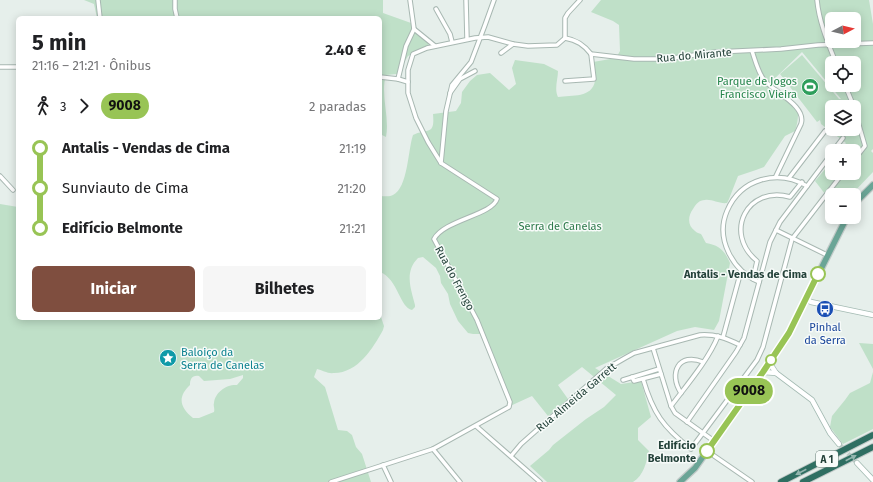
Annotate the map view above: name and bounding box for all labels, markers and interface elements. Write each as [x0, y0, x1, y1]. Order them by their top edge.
north arrow [825, 12, 861, 48]
map controls [825, 12, 861, 224]
text: 5 min [32, 29, 87, 56]
text: 2.40 € [325, 41, 366, 59]
street label: Rua do Mirante [656, 46, 732, 65]
button: locate [825, 56, 861, 92]
text: 21:16 – 21:21 · Ônibus [32, 58, 151, 73]
place label: Parque de Jogos Francisco Vieira [717, 75, 797, 101]
sports icon: Parque de Jogos Francisco Vieira [800, 77, 820, 97]
icon: walk [32, 95, 54, 117]
icon: forward [73, 95, 95, 117]
text: 9008 [109, 97, 141, 114]
text: 3 [60, 99, 67, 114]
text: 2 paradas [309, 99, 366, 114]
button: layers [825, 100, 861, 136]
text: Antalis - Vendas de Cima [62, 139, 230, 157]
text: 21:19 [339, 141, 366, 156]
button: + [825, 144, 861, 180]
text: Sunviauto de Cima [62, 179, 189, 197]
text: 21:20 [337, 181, 366, 196]
button: − [825, 188, 861, 224]
text: Edifício Belmonte [62, 219, 183, 237]
park label: Serra de Canelas [518, 220, 602, 233]
text: 21:21 [339, 221, 366, 236]
street label: Rua do Frengo [432, 244, 477, 313]
button: Iniciar [32, 266, 195, 312]
button: Bilhetes [203, 266, 366, 312]
marker: Antalis - Vendas de Cima [810, 266, 826, 282]
place label: Antalis - Vendas de Cima [683, 268, 807, 281]
bus stop icon: Pinhal da Serra [815, 299, 835, 319]
place label: Pinhal da Serra [804, 321, 846, 347]
place label: Baloiço da Serra de Canelas [181, 346, 264, 372]
place icon: Baloiço da Serra de Canelas [158, 348, 178, 368]
unlabelled marker [765, 354, 777, 366]
street label: Rua Almeida Garrett [534, 360, 619, 435]
line badge: 9008 [721, 378, 777, 404]
text: 9008 [733, 382, 765, 399]
place label: Edifício Belmonte [648, 439, 697, 465]
marker: Edifício Belmonte [699, 443, 715, 459]
road number: A 1 [816, 451, 838, 467]
one-way arrow [845, 455, 856, 461]
one-way arrow [795, 469, 807, 475]

